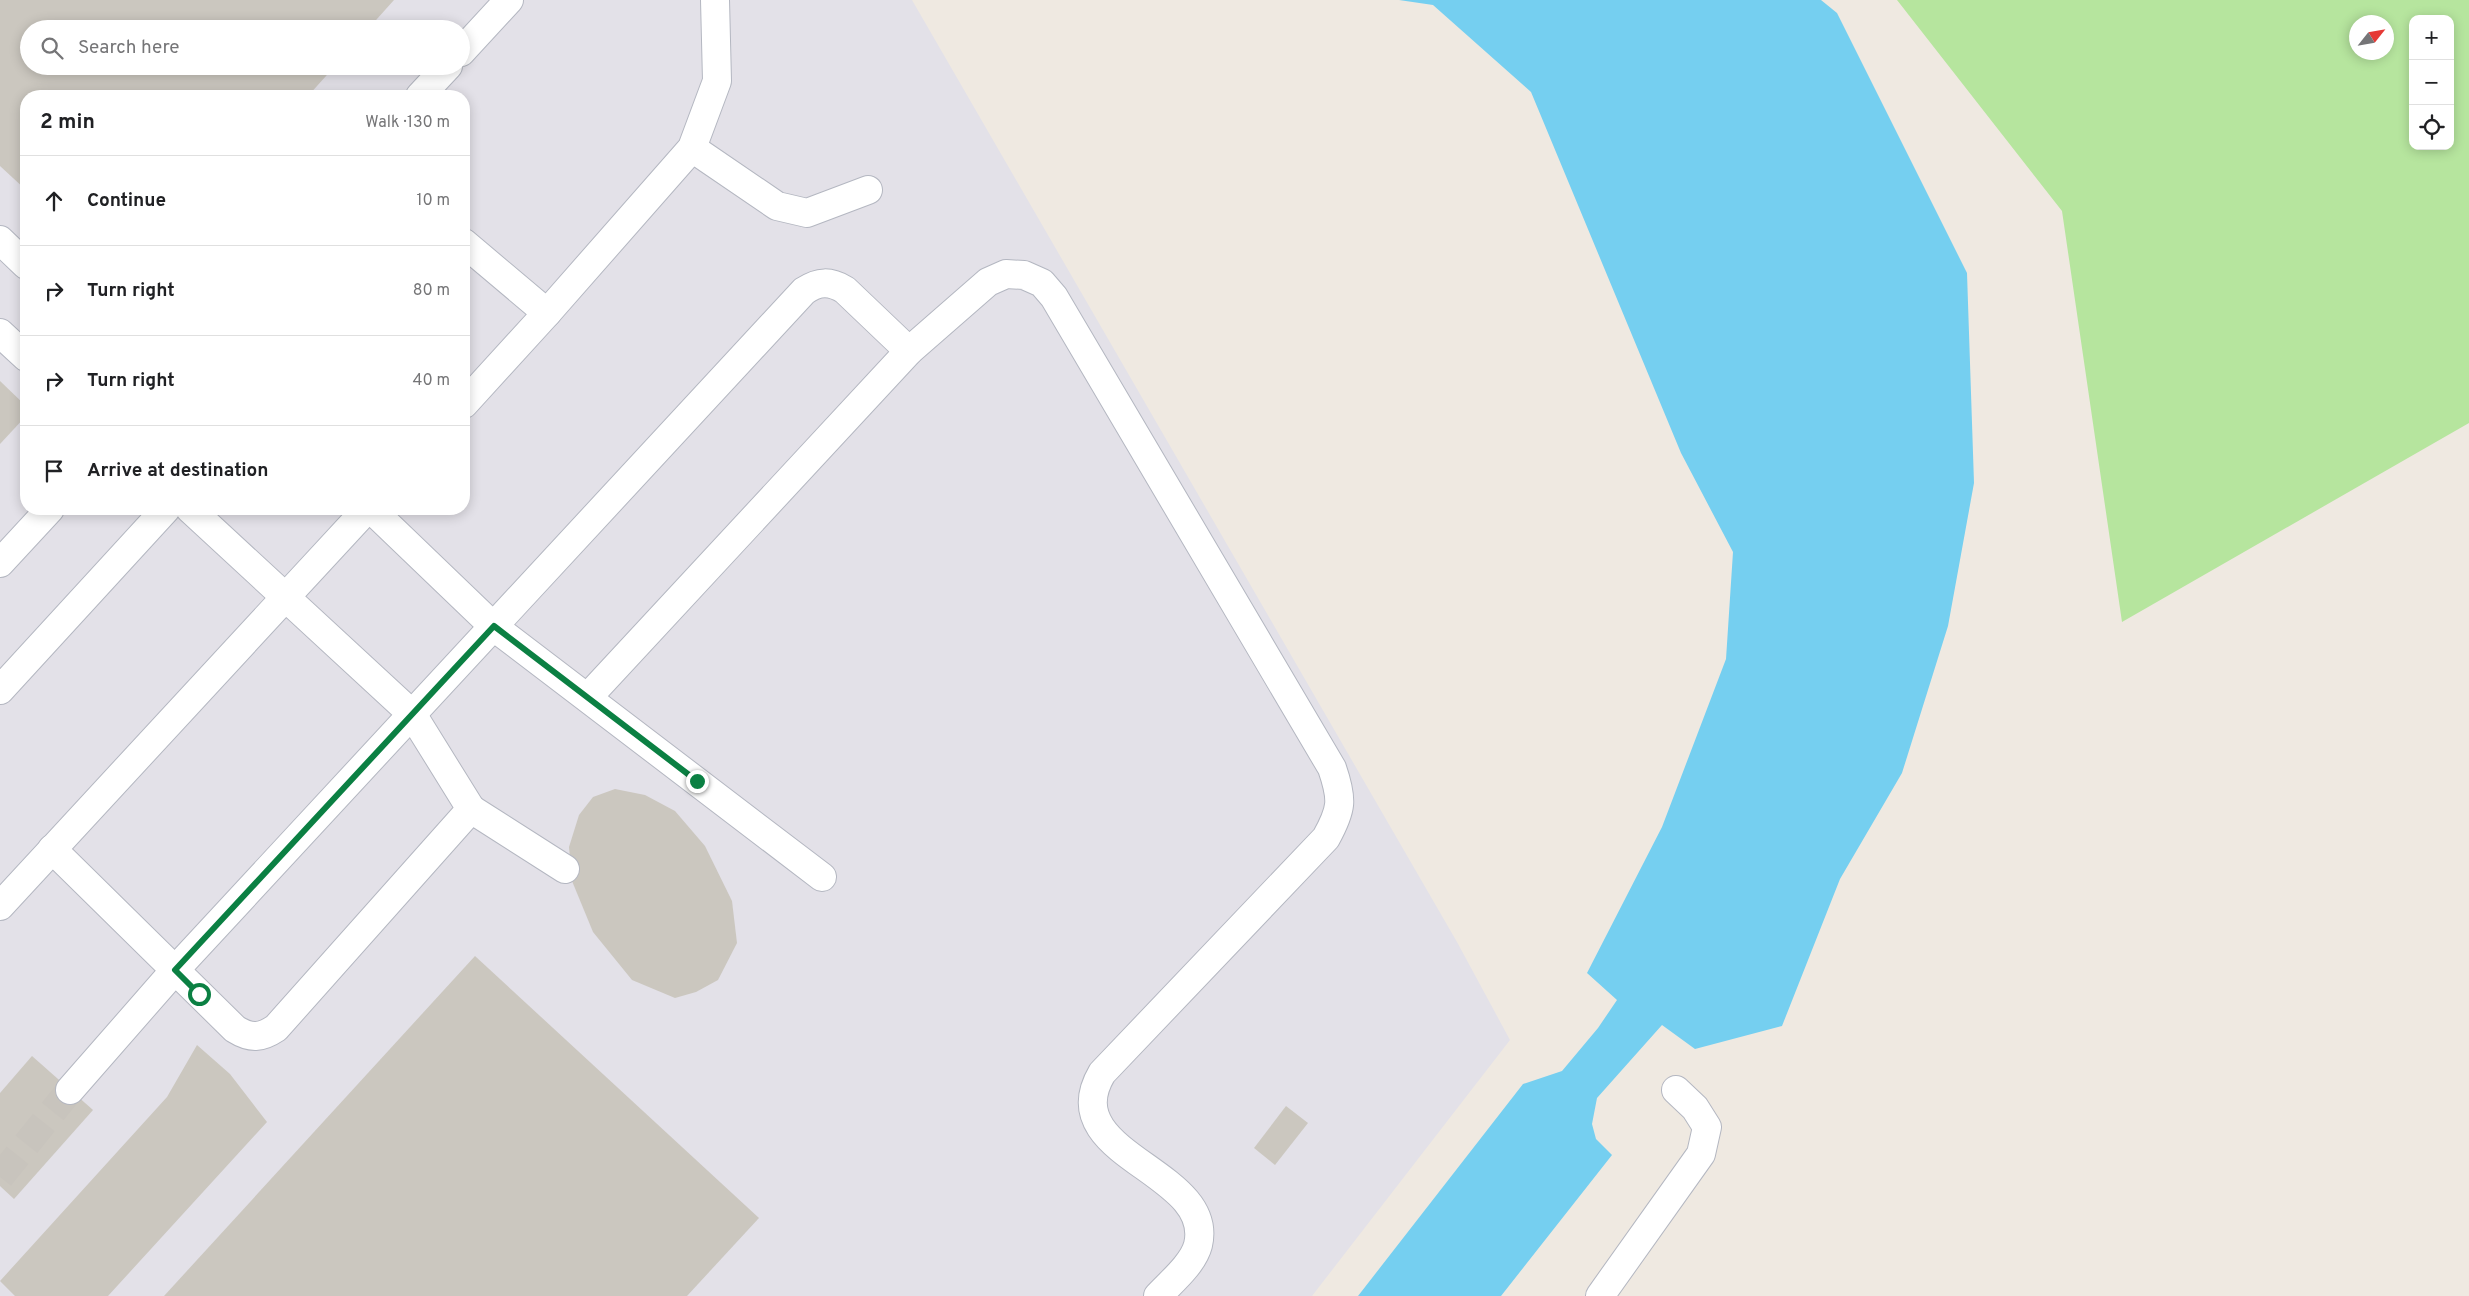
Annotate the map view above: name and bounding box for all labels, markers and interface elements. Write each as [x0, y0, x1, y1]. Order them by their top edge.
north arrow [2349, 15, 2394, 60]
map controls [2409, 15, 2454, 150]
button: + [2409, 15, 2454, 60]
search box [20, 20, 470, 75]
icon: search [38, 34, 66, 62]
text: Search here [78, 36, 180, 60]
button: − [2409, 60, 2454, 105]
button: locate [2409, 105, 2454, 150]
text: 2 min [40, 109, 95, 136]
text: Walk · 130 m [365, 113, 450, 133]
icon: ahead [40, 187, 68, 215]
text: Continue [87, 189, 166, 213]
text: 10 m [416, 191, 450, 211]
icon: right [40, 277, 68, 305]
text: Turn right [87, 279, 175, 303]
text: 80 m [413, 281, 450, 301]
icon: right [40, 367, 68, 395]
text: Turn right [87, 369, 175, 393]
text: 40 m [412, 371, 450, 391]
icon: arrive [40, 457, 68, 485]
text: Arrive at destination [87, 459, 268, 483]
route end [686, 770, 709, 793]
route start [188, 983, 211, 1006]

